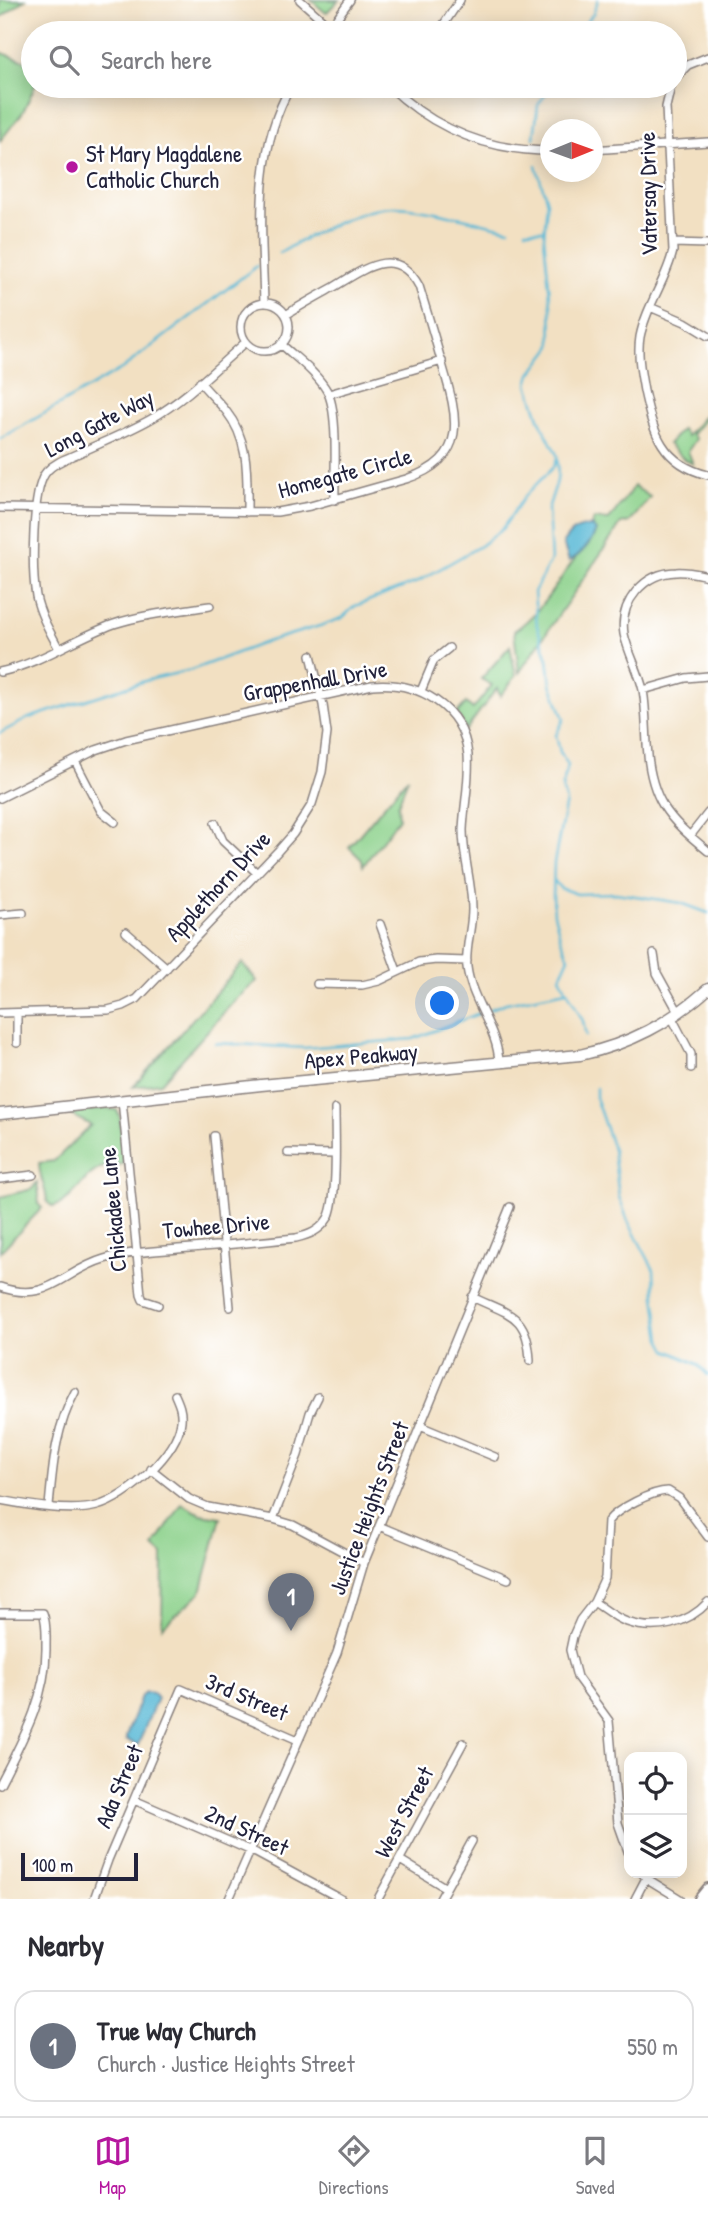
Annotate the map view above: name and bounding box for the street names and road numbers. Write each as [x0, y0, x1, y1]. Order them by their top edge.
street label: Vatersay Drive [631, 132, 664, 256]
street label: Long Gate Way [39, 381, 159, 464]
street label: Homegate Circle [275, 440, 415, 505]
street label: Grappenhall Drive [241, 653, 389, 708]
street label: Applethorn Drive [158, 824, 277, 948]
street label: Apex Peakway [303, 1035, 419, 1076]
street label: Chickadee Lane [92, 1147, 133, 1273]
street label: Towhee Drive [161, 1205, 271, 1246]
street label: Justice Heights Street [321, 1416, 416, 1599]
street label: 3rd Street [201, 1665, 294, 1728]
street label: Ada Street [87, 1738, 150, 1832]
street label: West Street [367, 1760, 441, 1863]
street label: 2nd Street [200, 1797, 295, 1863]

